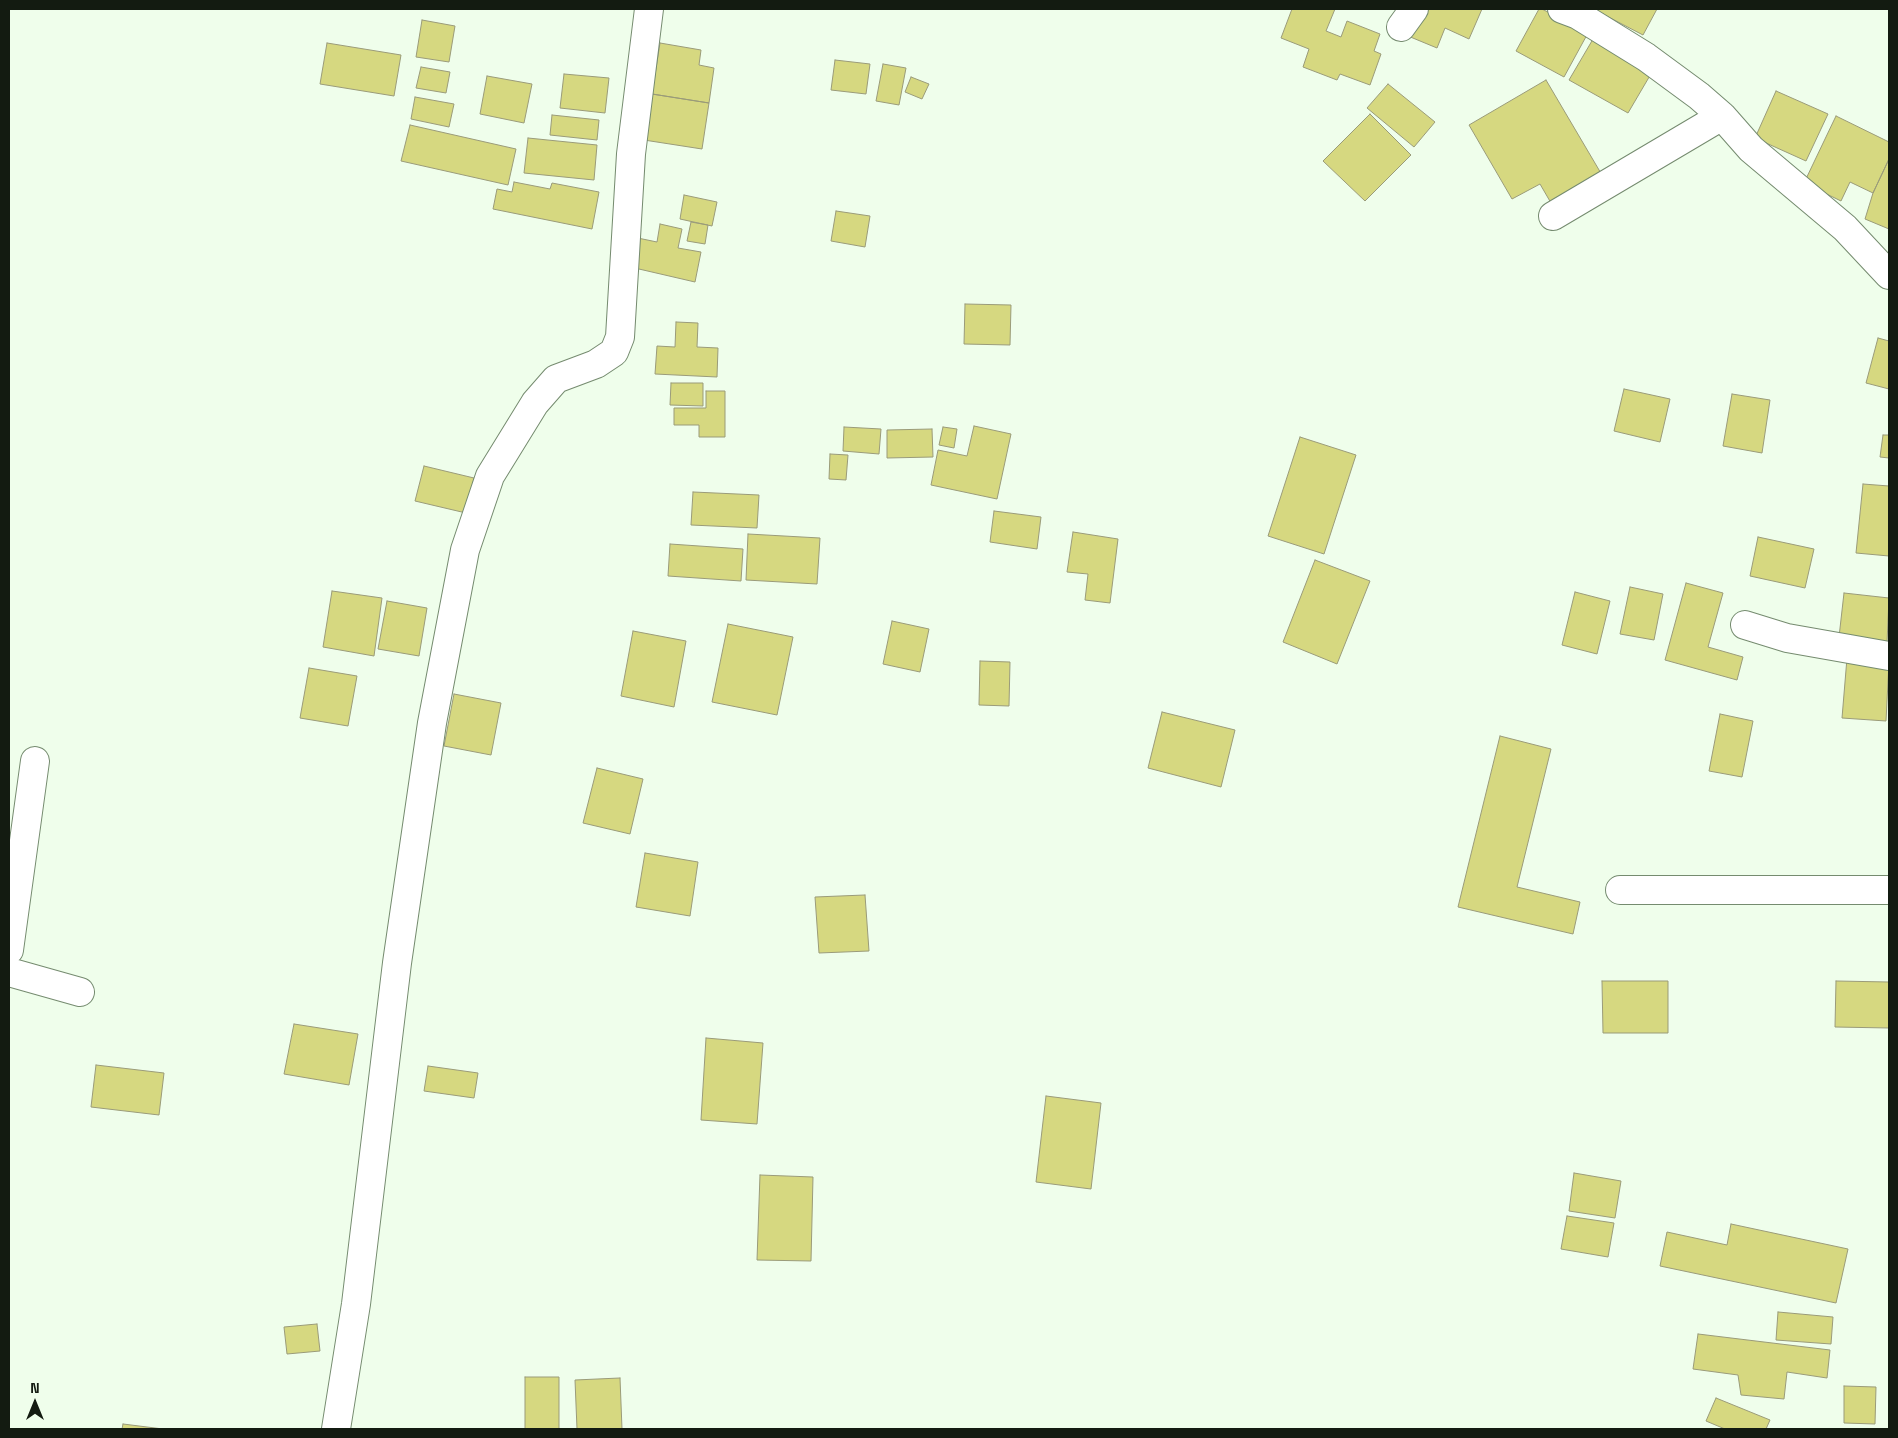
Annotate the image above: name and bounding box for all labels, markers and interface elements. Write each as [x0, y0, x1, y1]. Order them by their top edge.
north arrow [10, 1378, 60, 1428]
text: N [30, 1379, 40, 1397]

